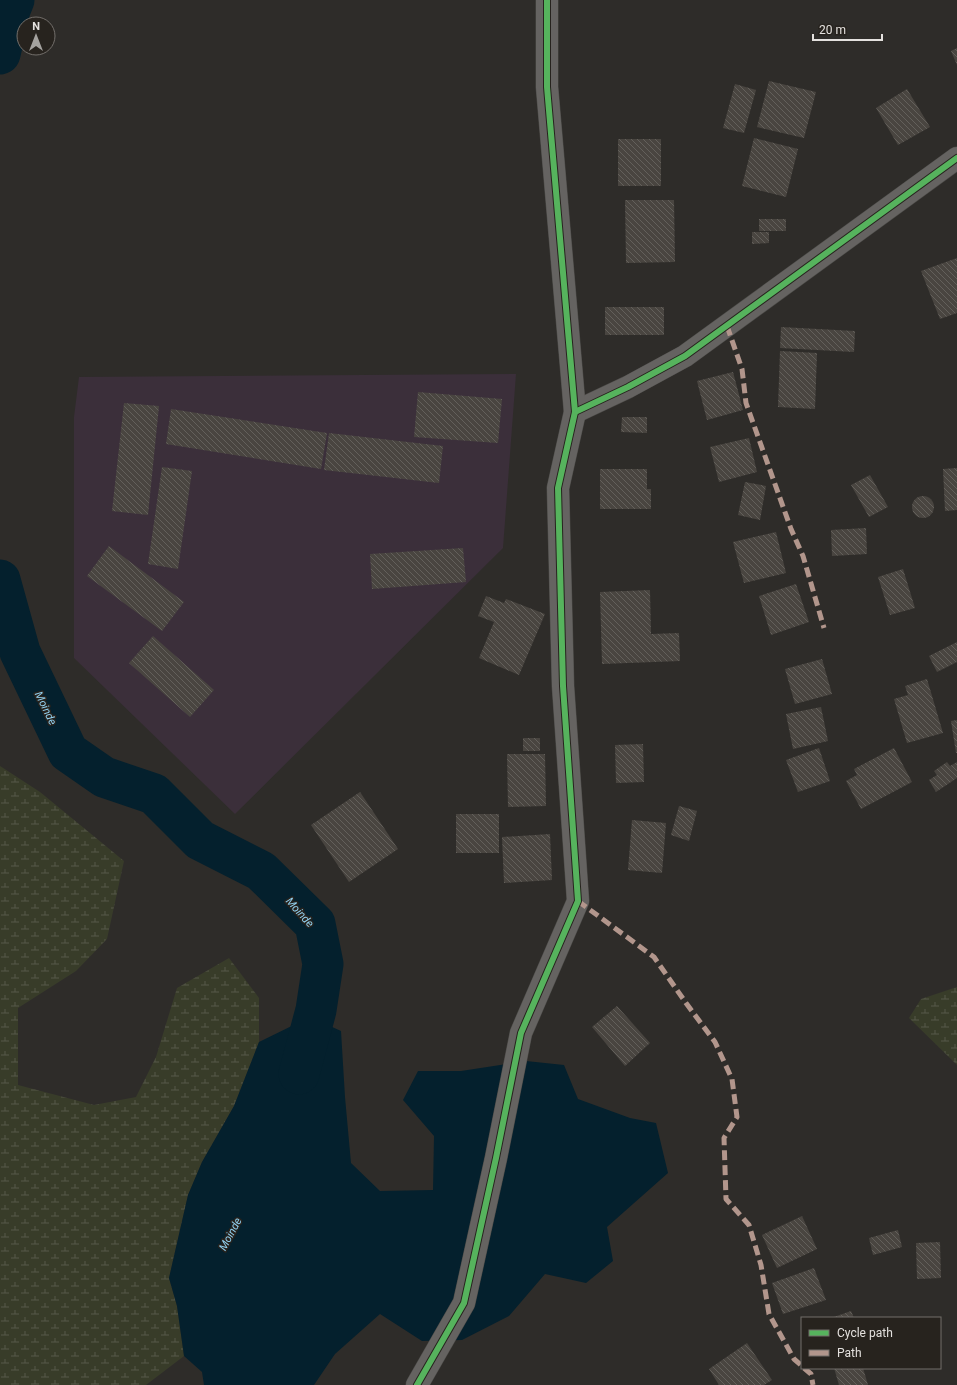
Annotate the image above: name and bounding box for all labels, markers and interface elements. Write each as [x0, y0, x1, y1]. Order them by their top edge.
north arrow [16, 16, 56, 56]
scale bar [813, 16, 882, 42]
text: N [32, 20, 40, 33]
text: 20 m [819, 23, 846, 37]
water label: Moinde [32, 689, 59, 727]
water label: Moinde [283, 895, 317, 930]
water label: Moinde [216, 1215, 245, 1253]
legend [801, 1317, 941, 1369]
text: Cycle path [837, 1326, 893, 1340]
text: Path [837, 1346, 862, 1360]

